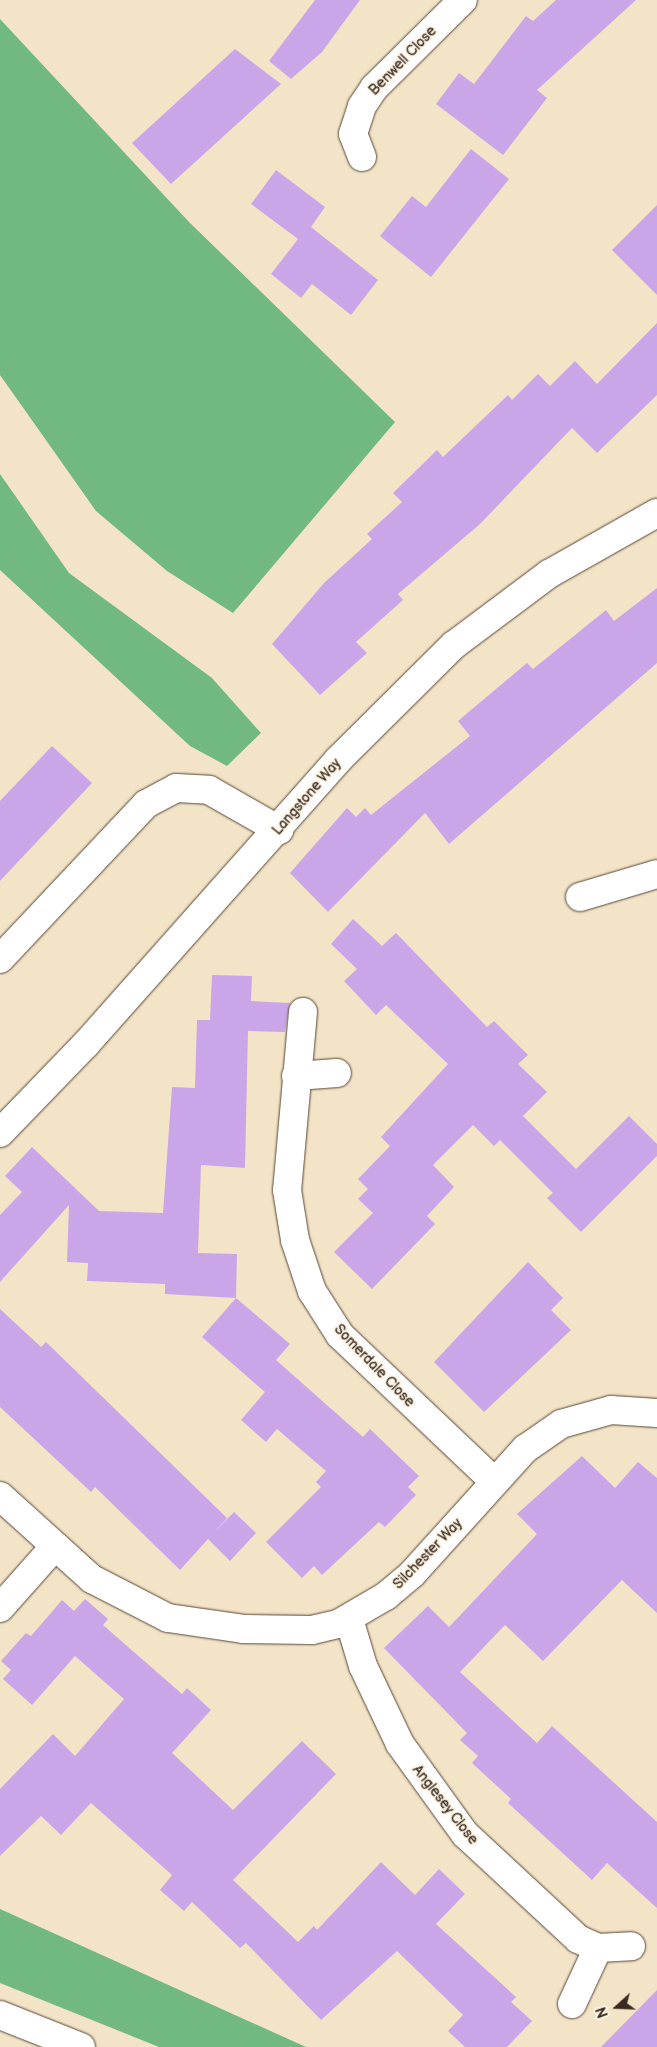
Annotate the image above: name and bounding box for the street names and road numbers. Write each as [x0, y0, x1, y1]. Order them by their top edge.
street label: Benwell Close [366, 23, 440, 99]
street label: Langstone Way [269, 755, 345, 839]
street label: Somerdale Close [330, 1321, 418, 1411]
street label: Silchester Way [390, 1515, 466, 1593]
street label: Anglesey Close [408, 1762, 482, 1848]

